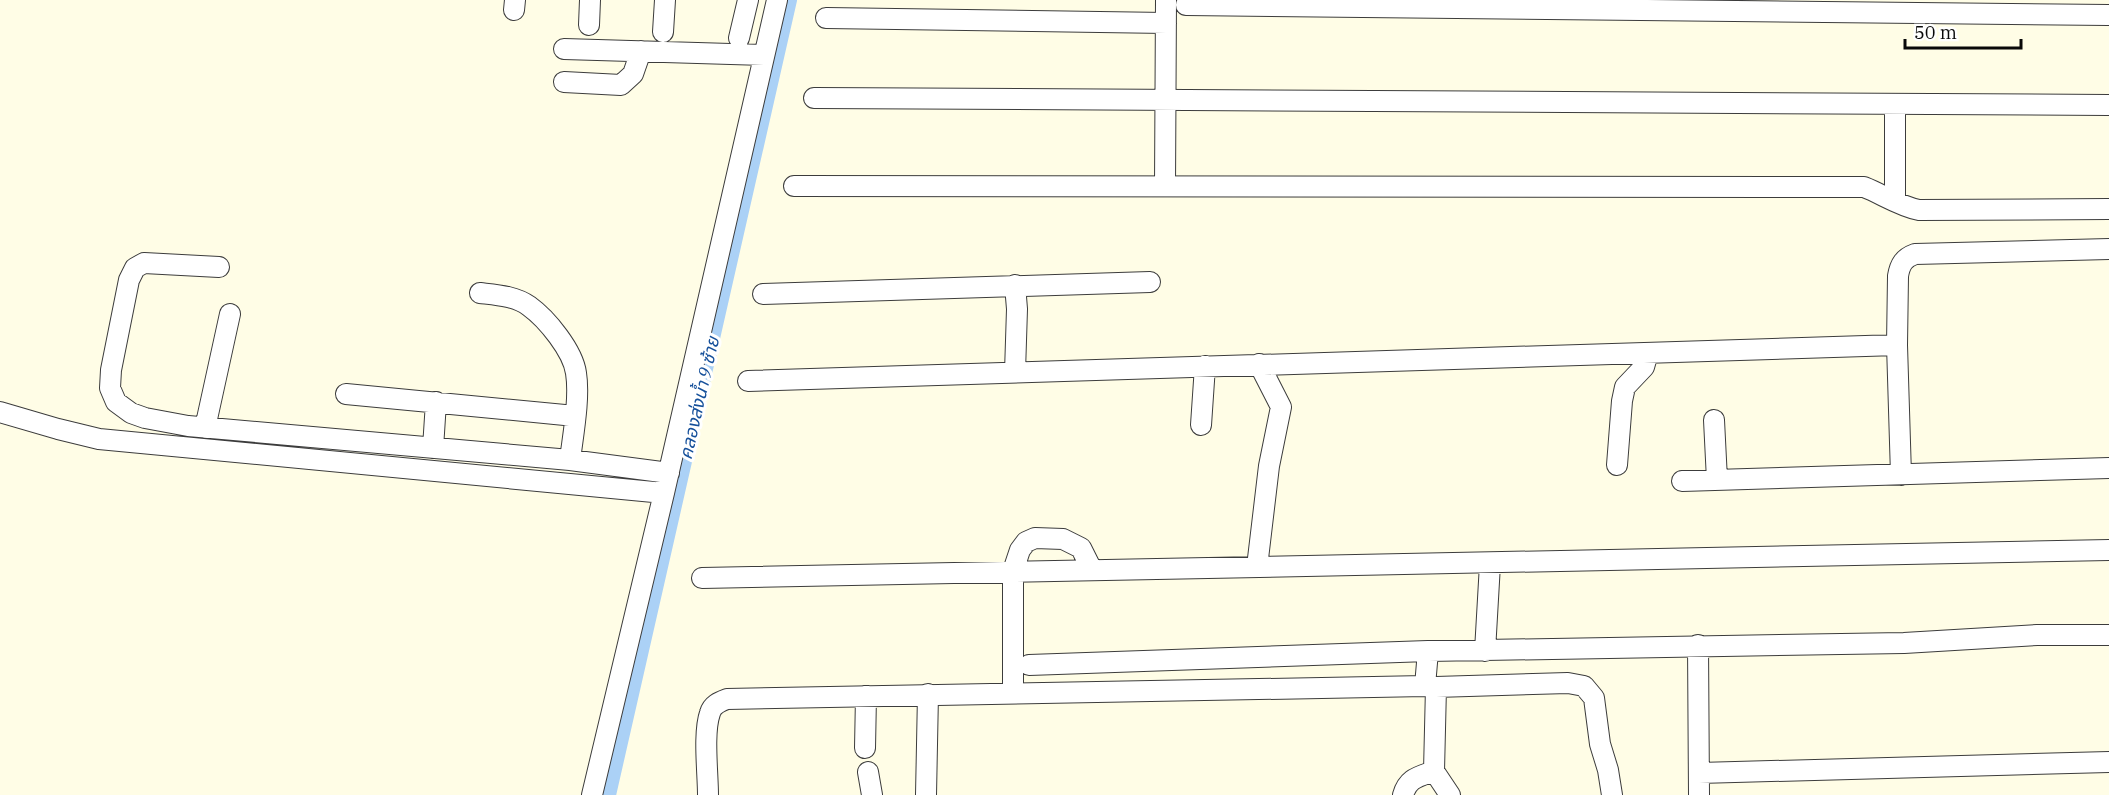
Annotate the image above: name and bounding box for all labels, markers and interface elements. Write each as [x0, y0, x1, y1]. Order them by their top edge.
scale bar [1905, 12, 2020, 50]
text: 50 m [1914, 21, 1957, 44]
water label: คลองส่งน้ำ 9 ซ้าย [673, 333, 725, 462]

